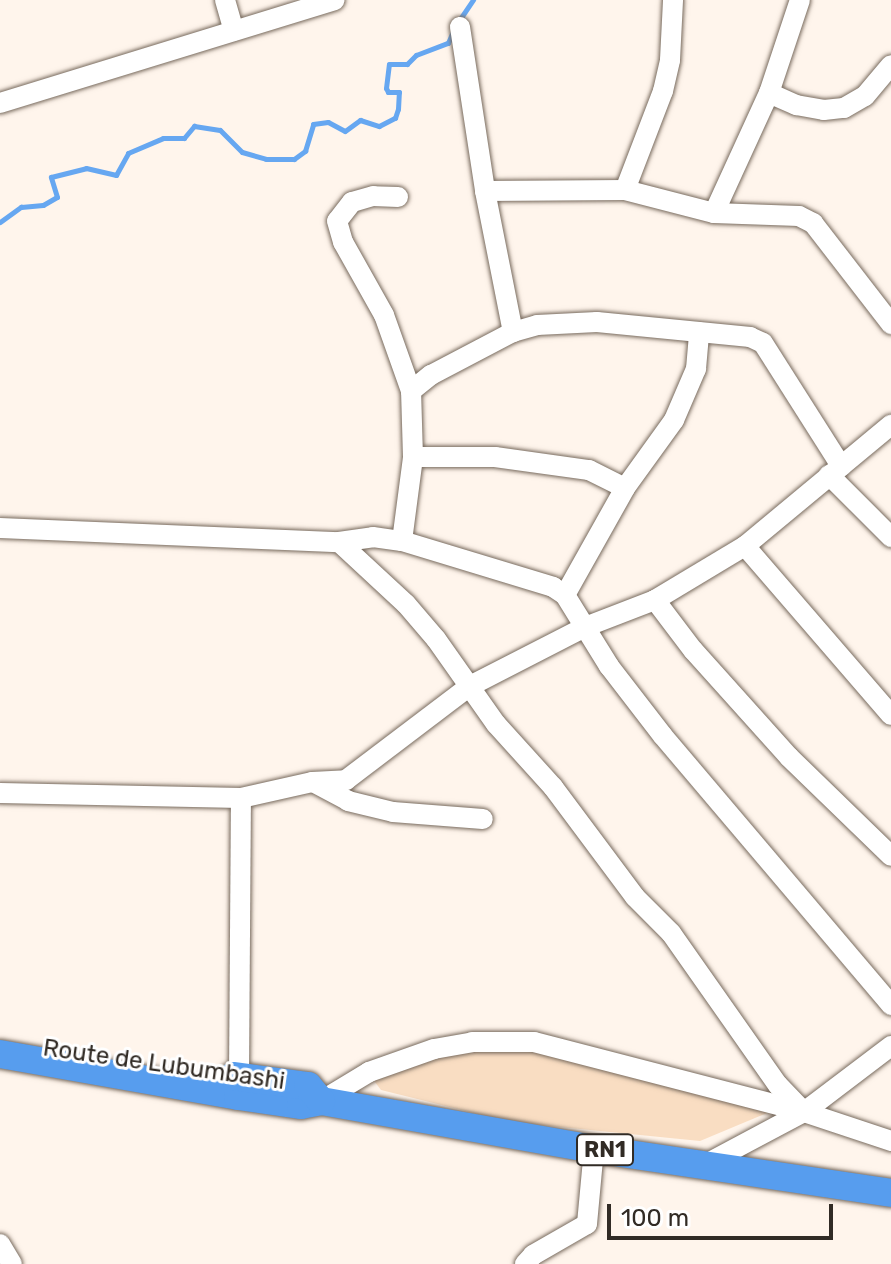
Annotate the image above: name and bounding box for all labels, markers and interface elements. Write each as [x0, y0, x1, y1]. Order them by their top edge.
street label: Route de Lubumbashi [41, 1034, 287, 1096]
road number: RN1 [575, 1132, 635, 1168]
scale bar [611, 1188, 837, 1238]
text: 100 m [621, 1204, 689, 1232]

